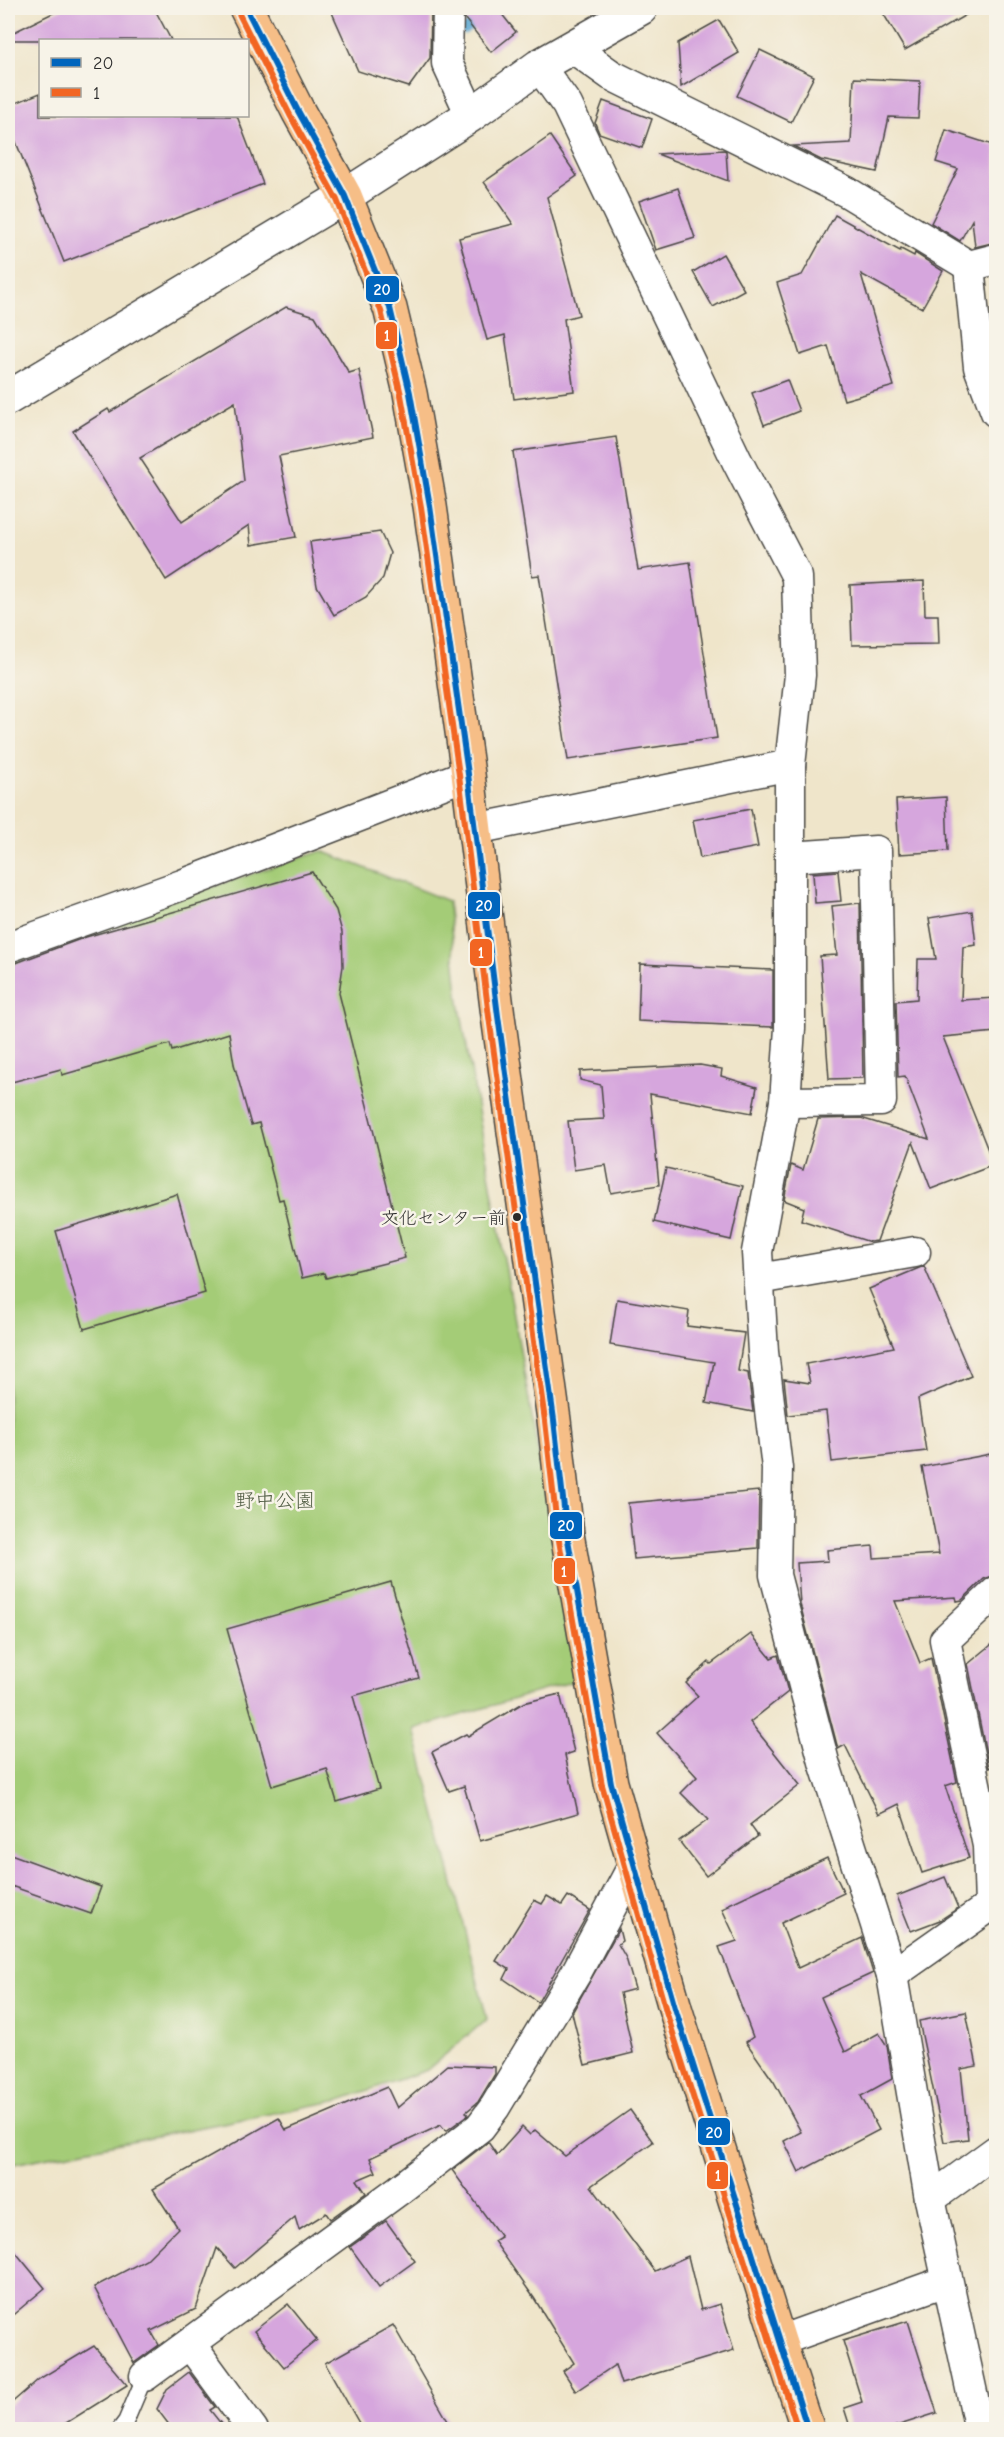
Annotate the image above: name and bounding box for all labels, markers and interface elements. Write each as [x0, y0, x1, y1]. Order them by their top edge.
legend [39, 39, 249, 117]
text: 20 [93, 53, 113, 74]
text: 1 [93, 83, 100, 104]
line badge: 20 [365, 275, 400, 303]
text: 20 [373, 281, 391, 299]
line badge: 1 [375, 321, 398, 350]
text: 1 [384, 327, 390, 345]
line badge: 20 [467, 891, 501, 920]
text: 20 [475, 897, 493, 915]
line badge: 1 [469, 938, 493, 967]
text: 1 [478, 944, 484, 962]
place label: 文化センター前 [381, 1208, 506, 1229]
marker: 文化センター前 [511, 1211, 523, 1223]
park label: 野中公園 [235, 1489, 315, 1512]
line badge: 20 [549, 1511, 583, 1540]
text: 20 [557, 1517, 575, 1535]
line badge: 1 [553, 1557, 576, 1585]
text: 1 [561, 1563, 567, 1581]
line badge: 20 [697, 2117, 731, 2146]
text: 20 [705, 2124, 723, 2142]
line badge: 1 [706, 2161, 729, 2190]
text: 1 [715, 2167, 721, 2185]

